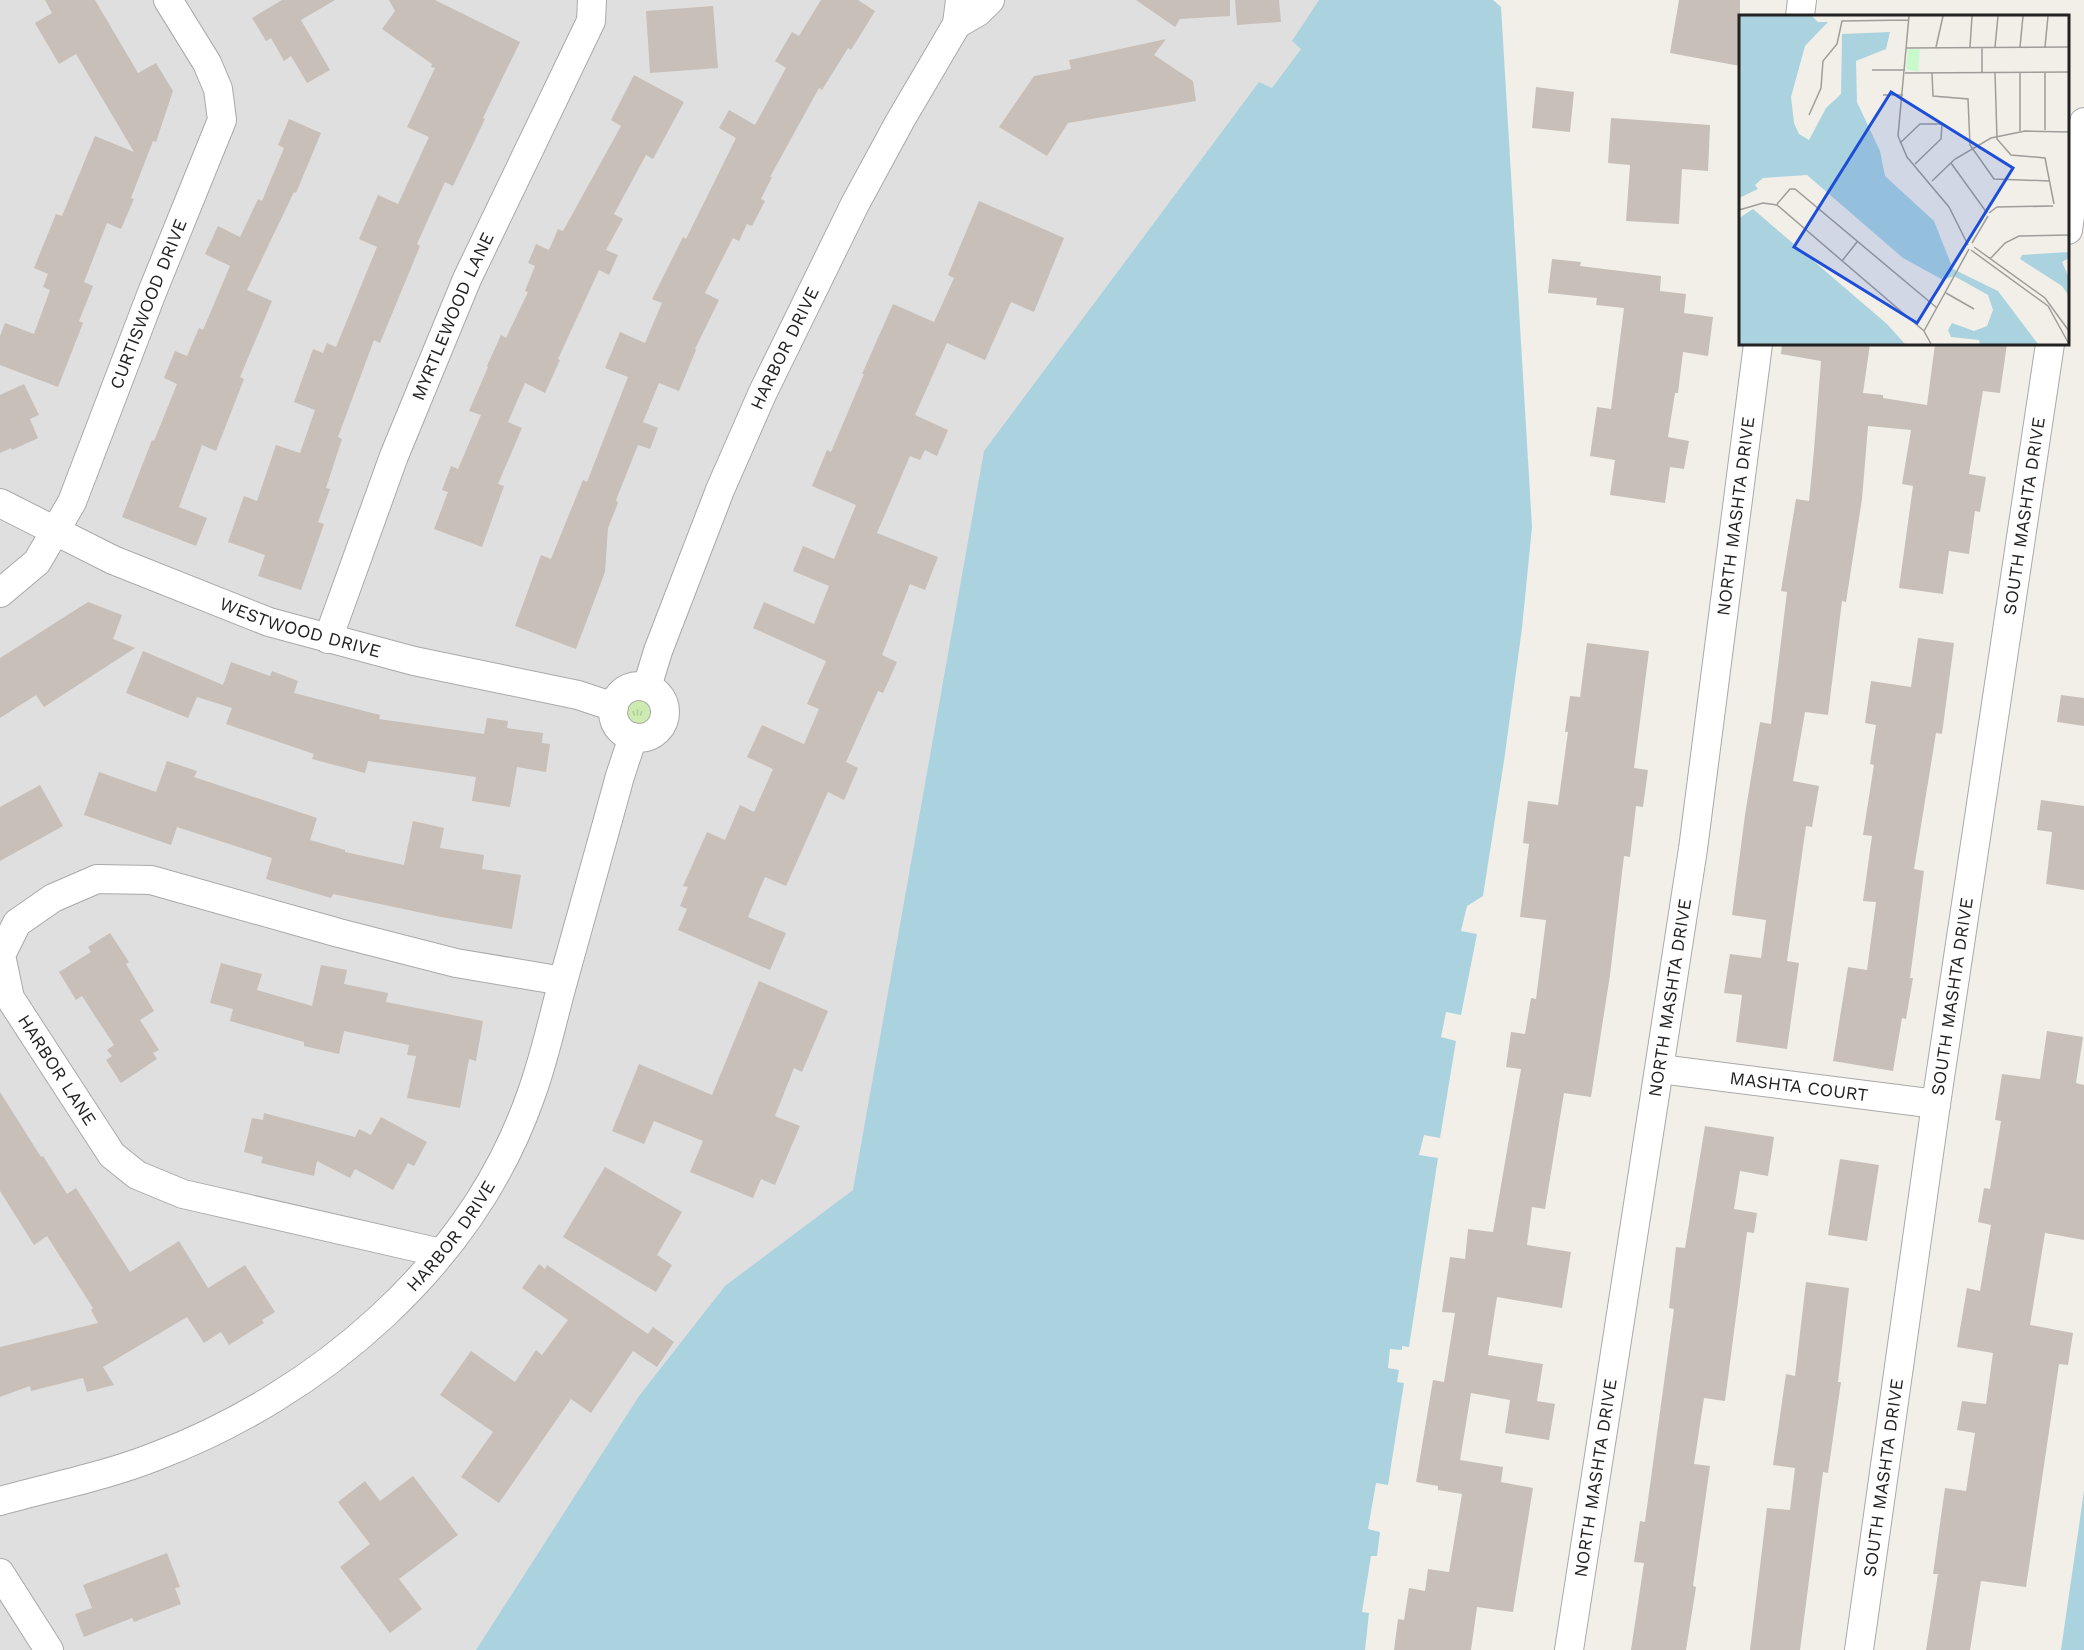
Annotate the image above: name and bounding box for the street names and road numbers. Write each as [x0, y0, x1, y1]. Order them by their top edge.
street label: CURTISWOOD DRIVE [105, 216, 191, 392]
street label: MYRTLEWOOD LANE [407, 229, 498, 403]
street label: HARBOR DRIVE [746, 283, 823, 413]
street label: NORTH MASHTA DRIVE [1712, 415, 1759, 617]
street label: SOUTH MASHTA DRIVE [1998, 415, 2049, 616]
street label: WESTWOOD DRIVE [217, 593, 383, 662]
street label: SOUTH MASHTA DRIVE [1926, 896, 1977, 1097]
street label: NORTH MASHTA DRIVE [1644, 897, 1695, 1098]
street label: HARBOR LANE [14, 1010, 101, 1129]
street label: MASHTA COURT [1728, 1067, 1870, 1105]
street label: HARBOR DRIVE [402, 1177, 499, 1296]
street label: NORTH MASHTA DRIVE [1569, 1377, 1621, 1579]
street label: SOUTH MASHTA DRIVE [1858, 1377, 1907, 1578]

